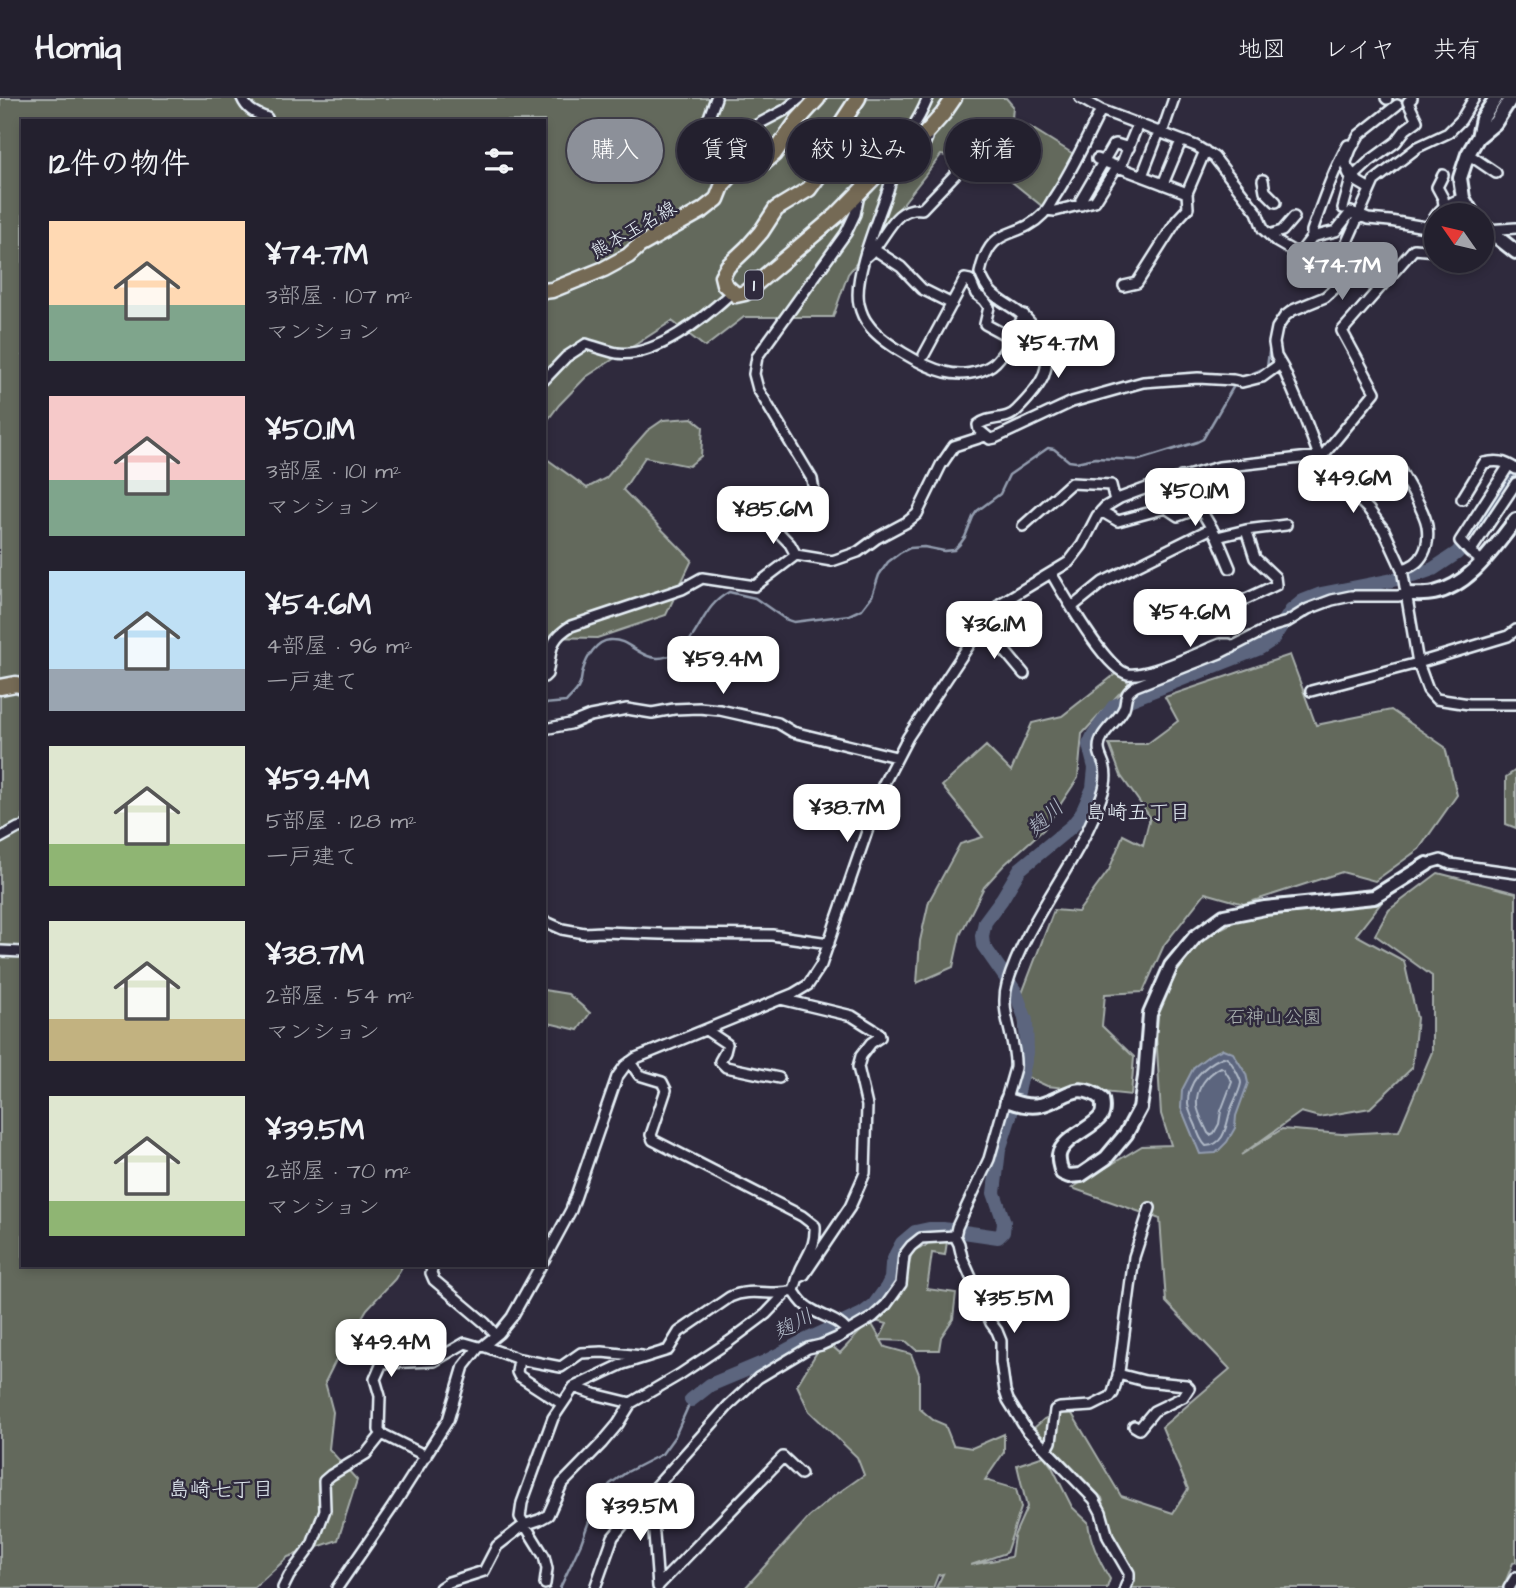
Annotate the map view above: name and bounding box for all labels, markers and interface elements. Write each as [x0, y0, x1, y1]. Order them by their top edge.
text: Homiq [35, 25, 121, 71]
text: 地図 [1238, 33, 1286, 67]
text: レイヤ [1324, 33, 1395, 67]
text: 共有 [1433, 33, 1481, 67]
chip: 購入 [567, 119, 663, 182]
chip: 賃貸 [677, 119, 773, 182]
chip: 絞り込み [787, 119, 931, 182]
chip: 新着 [945, 119, 1041, 182]
icon: filters [480, 142, 518, 180]
text: 12件の物件 [49, 143, 190, 185]
street label: 熊本玉名線 [586, 195, 682, 266]
north arrow [1424, 203, 1494, 273]
map controls [1424, 203, 1494, 273]
text: ¥74.7M [266, 234, 368, 276]
pin: ¥74.7M [1285, 242, 1399, 302]
icon: home [105, 249, 189, 333]
text: ¥74.7M [1303, 249, 1381, 281]
road number: 1 [745, 270, 763, 300]
text: 3部屋 · 107 m² [266, 280, 413, 312]
text: マンション [266, 316, 380, 348]
pin: ¥54.7M [1001, 320, 1115, 380]
text: ¥54.7M [1018, 327, 1098, 359]
text: ¥50.1M [266, 409, 355, 451]
icon: home [105, 424, 189, 508]
text: 3部屋 · 101 m² [266, 455, 401, 487]
pin: ¥49.6M [1296, 456, 1410, 515]
text: ¥49.6M [1314, 462, 1392, 494]
pin: ¥50.1M [1138, 468, 1252, 528]
text: ¥50.1M [1161, 475, 1229, 507]
pin: ¥85.6M [716, 486, 830, 546]
text: マンション [266, 491, 380, 523]
text: ¥85.6M [733, 493, 813, 525]
text: ¥54.6M [266, 584, 372, 626]
pin: ¥54.6M [1133, 589, 1247, 649]
text: ¥54.6M [1150, 596, 1230, 628]
icon: home [105, 599, 189, 683]
pin: ¥36.1M [937, 602, 1051, 661]
text: ¥36.1M [962, 608, 1026, 640]
text: 4部屋 · 96 m² [266, 630, 413, 662]
pin: ¥59.4M [666, 636, 780, 696]
text: ¥59.4M [683, 643, 763, 675]
text: 一戸建て [266, 666, 358, 698]
text: ¥59.4M [266, 759, 370, 801]
icon: home [105, 774, 189, 858]
pin: ¥38.7M [790, 784, 904, 844]
text: ¥38.7M [809, 791, 885, 823]
water label: 麹川 [1020, 793, 1071, 843]
district label: 島崎五丁目 [1086, 798, 1191, 827]
text: 5部屋 · 128 m² [266, 805, 417, 837]
text: 一戸建て [266, 841, 358, 873]
text: ¥38.7M [266, 934, 364, 976]
icon: home [105, 949, 189, 1033]
text: 2部屋 · 54 m² [266, 980, 415, 1012]
park label: 石神山公園 [1226, 1004, 1322, 1031]
text: マンション [266, 1016, 380, 1048]
text: ¥39.5M [266, 1109, 365, 1151]
icon: home [105, 1124, 189, 1208]
text: 2部屋 · 70 m² [266, 1155, 411, 1187]
text: マンション [266, 1191, 380, 1223]
pin: ¥35.5M [957, 1276, 1071, 1335]
text: ¥35.5M [975, 1282, 1053, 1314]
water label: 麹川 [768, 1302, 819, 1347]
pin: ¥49.4M [334, 1320, 448, 1379]
text: ¥49.4M [352, 1326, 430, 1358]
district label: 島崎七丁目 [169, 1475, 274, 1504]
pin: ¥39.5M [583, 1484, 697, 1543]
text: ¥39.5M [602, 1490, 678, 1522]

